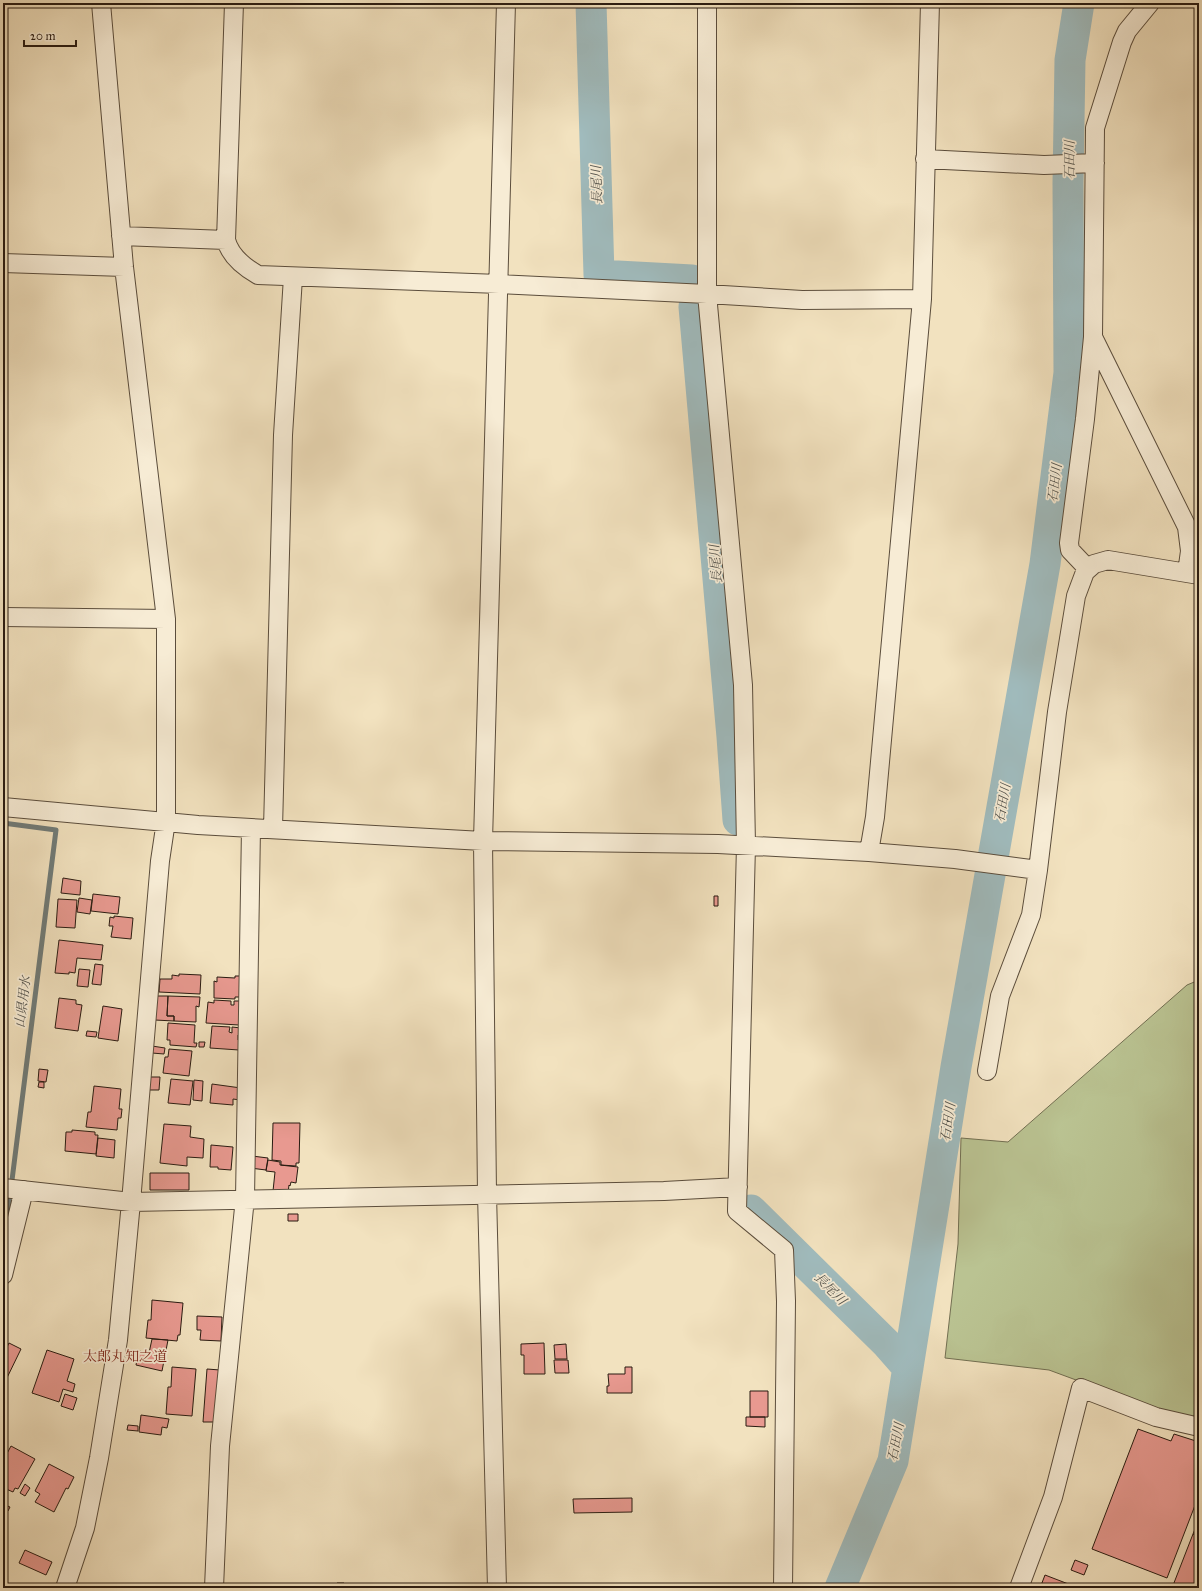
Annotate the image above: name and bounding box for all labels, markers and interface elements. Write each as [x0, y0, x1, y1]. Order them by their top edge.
scale bar [24, 22, 76, 48]
text: 20 m [30, 29, 56, 43]
water label: 石田川 [1062, 139, 1078, 180]
water label: 長尾川 [588, 163, 606, 205]
water label: 石田川 [1045, 461, 1066, 503]
water label: 長尾川 [706, 542, 726, 584]
water label: 石田川 [992, 780, 1015, 824]
water label: 山県用水 [12, 973, 34, 1029]
water label: 石田川 [937, 1100, 959, 1143]
water label: 長尾川 [811, 1270, 851, 1310]
district label: 太郎丸知之道 [83, 1348, 167, 1365]
water label: 石田川 [884, 1419, 908, 1463]

